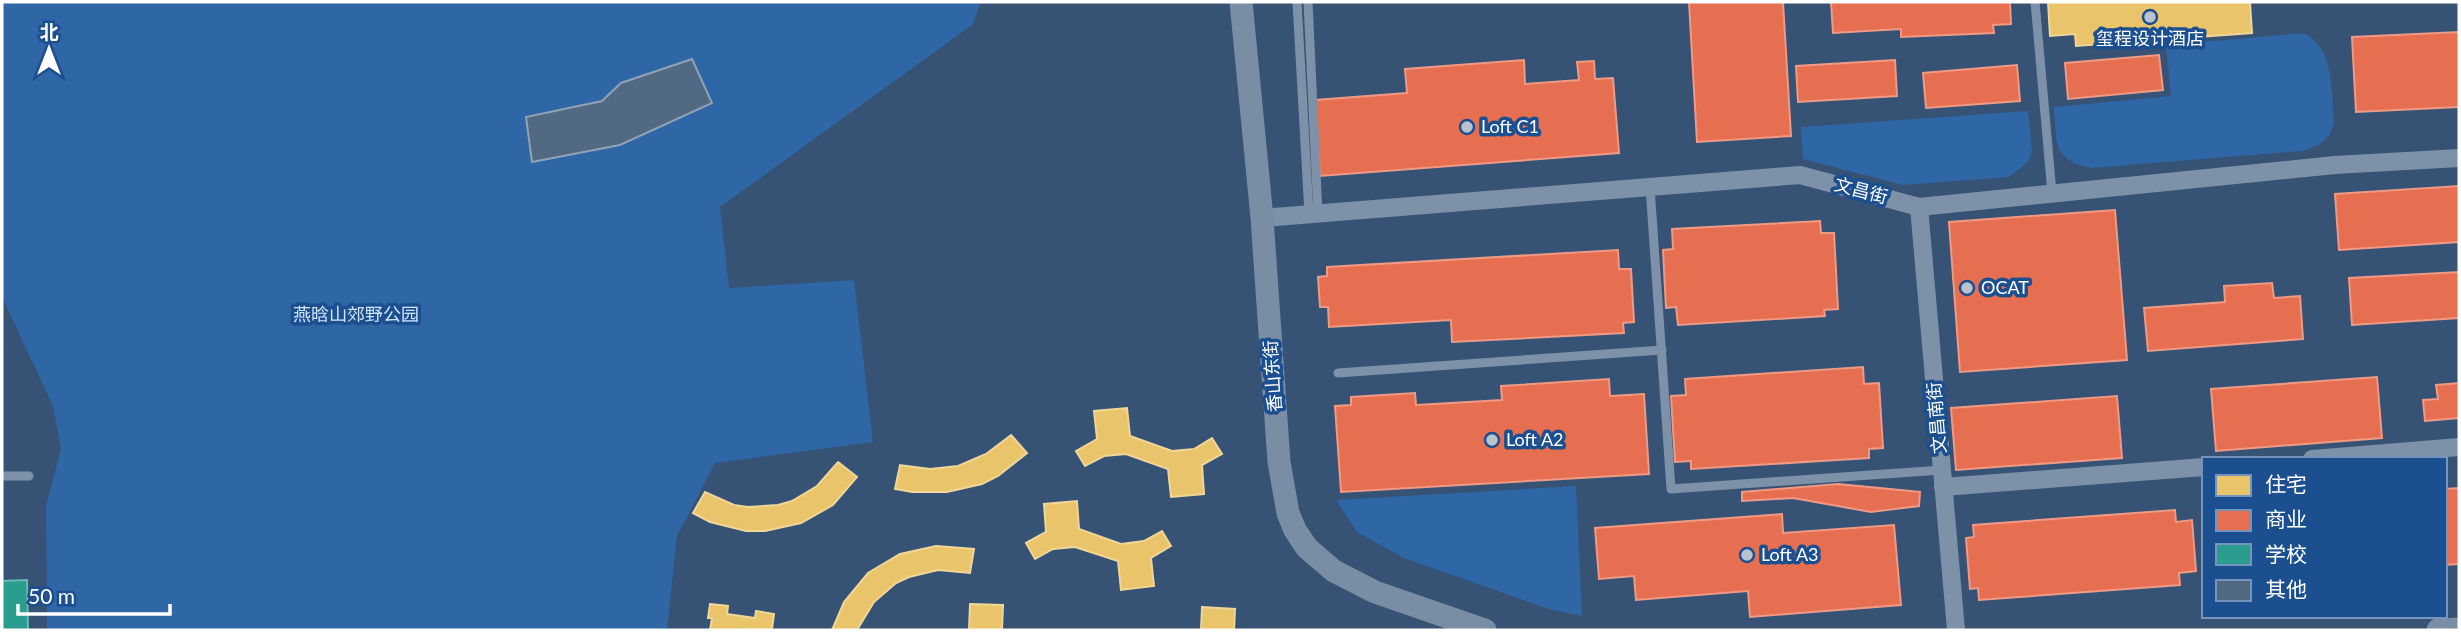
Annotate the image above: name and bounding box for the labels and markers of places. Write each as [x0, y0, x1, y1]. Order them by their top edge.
marker: 玺程设计酒店 [2142, 9, 2158, 25]
place label: 玺程设计酒店 [2096, 27, 2204, 49]
place label: Loft C1 [1481, 115, 1539, 137]
marker: Loft C1 [1459, 119, 1475, 135]
place label: OCAT [1981, 276, 2029, 298]
marker: OCAT [1959, 280, 1975, 296]
place label: Loft A2 [1506, 428, 1564, 450]
marker: Loft A2 [1484, 432, 1500, 448]
place label: Loft A3 [1761, 543, 1819, 565]
marker: Loft A3 [1739, 547, 1755, 563]

